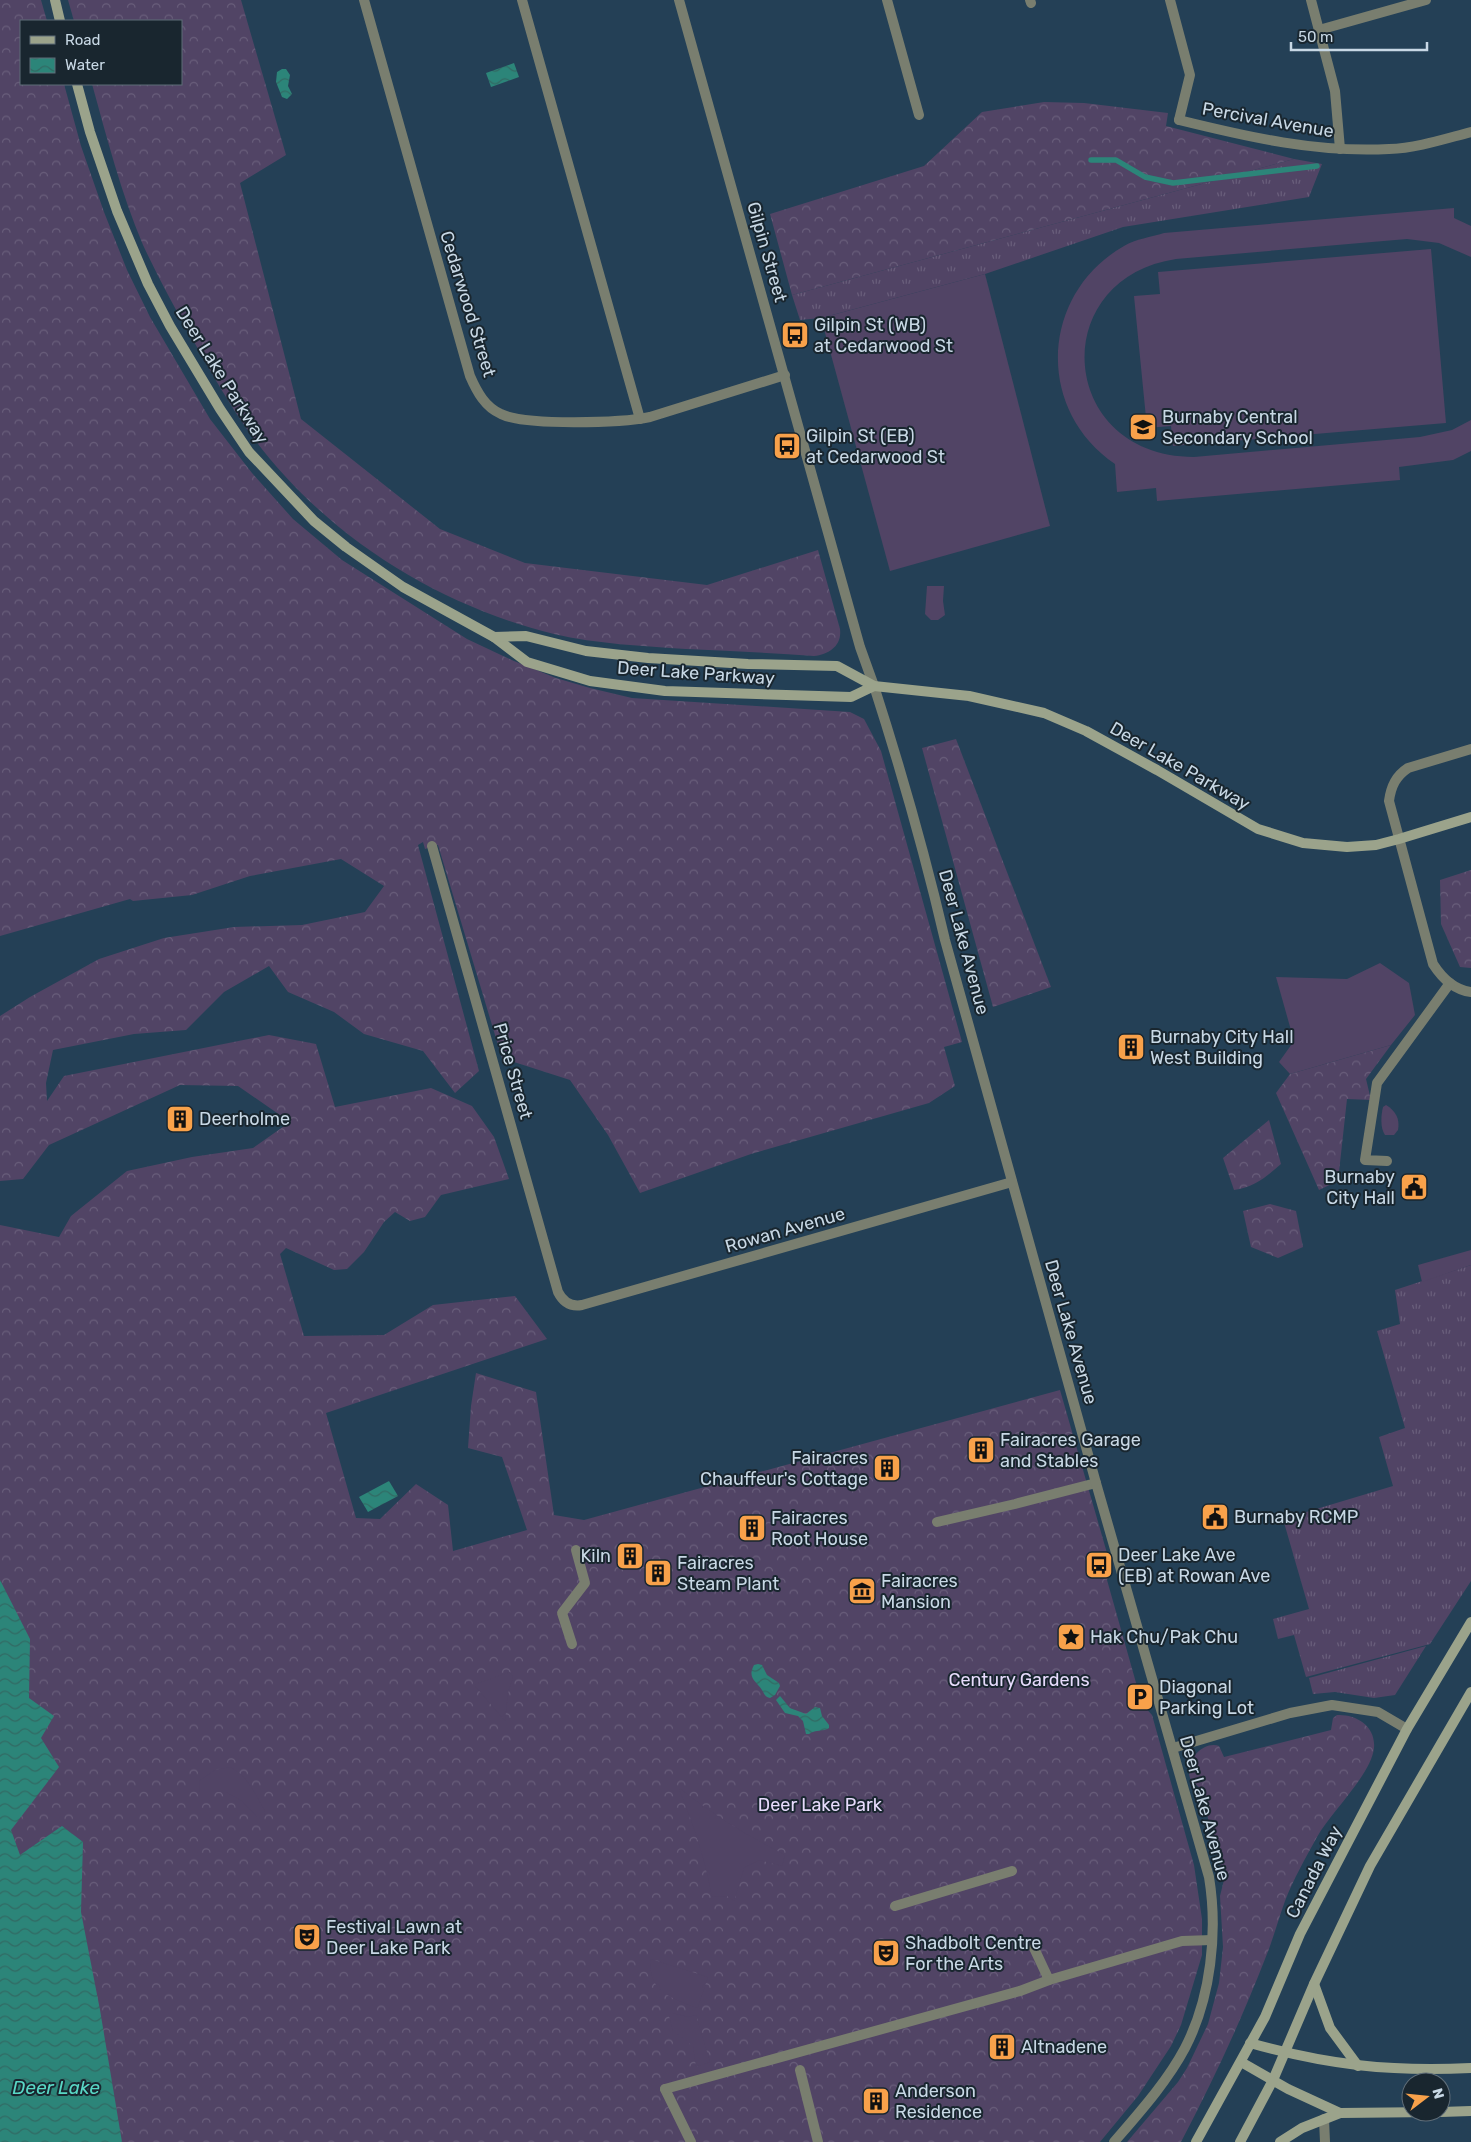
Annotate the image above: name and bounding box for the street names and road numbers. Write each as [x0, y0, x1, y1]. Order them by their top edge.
street label: Percival Avenue [1200, 98, 1336, 142]
street label: Gilpin Street [742, 199, 792, 305]
street label: Cedarwood Street [435, 228, 501, 380]
street label: Deer Lake Parkway [171, 302, 273, 448]
street label: Deer Lake Parkway [616, 657, 776, 689]
street label: Deer Lake Parkway [1106, 717, 1254, 815]
street label: Deer Lake Avenue [934, 867, 994, 1017]
street label: Price Street [489, 1020, 537, 1122]
street label: Rowan Avenue [722, 1202, 848, 1258]
street label: Deer Lake Avenue [1040, 1257, 1102, 1407]
street label: Deer Lake Avenue [1175, 1733, 1235, 1883]
street label: Canada Way [1281, 1822, 1347, 1922]

